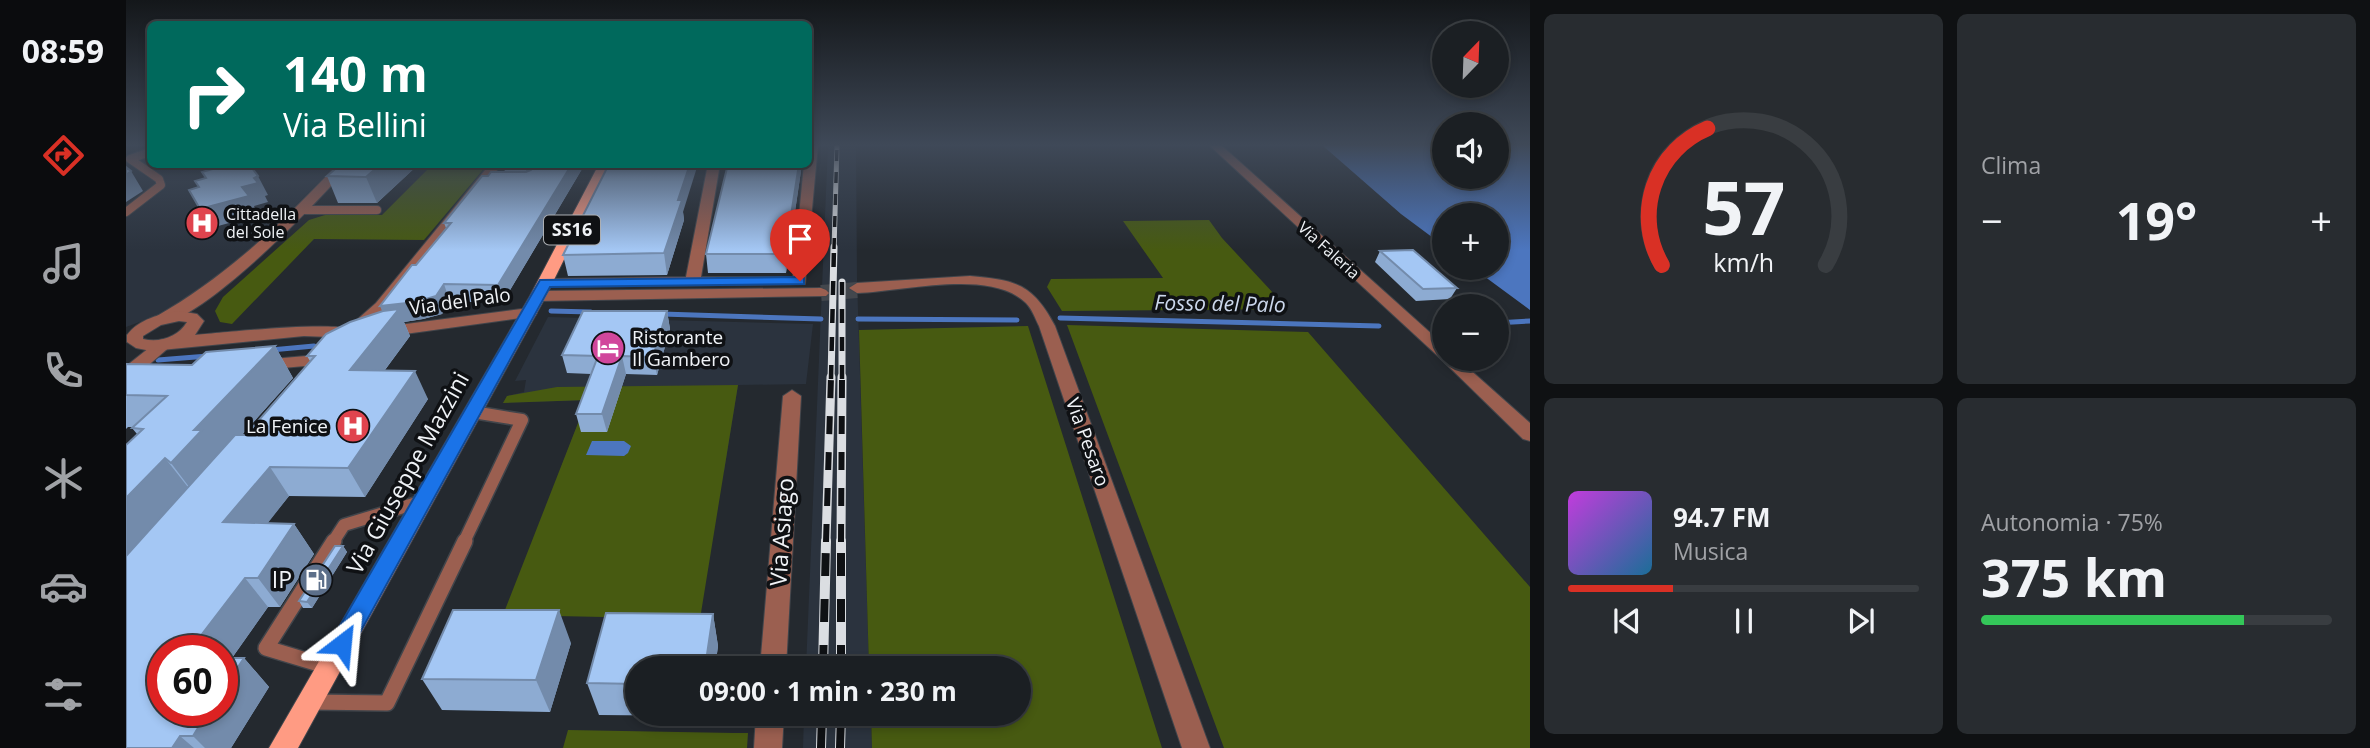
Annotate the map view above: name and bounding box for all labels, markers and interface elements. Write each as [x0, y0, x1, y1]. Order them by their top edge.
north arrow [1432, 21, 1508, 98]
map controls [1432, 21, 1509, 371]
text: 08:59 [22, 29, 104, 72]
text: 140 m [283, 40, 428, 106]
icon: right [168, 49, 259, 140]
text: Via Bellini [283, 103, 427, 146]
button: sound [1432, 112, 1509, 189]
icon: directions [39, 131, 88, 180]
text: Clima [1981, 149, 2041, 181]
text: 57 [1702, 157, 1785, 256]
text: 19° [2116, 184, 2197, 255]
text: − [1981, 194, 2003, 246]
text: + [2310, 194, 2332, 246]
place label: Cittadella del Sole [226, 203, 296, 243]
button: + [1432, 203, 1509, 280]
hospital icon: Cittadella del Sole [183, 204, 221, 242]
pin [770, 209, 830, 281]
road number: SS16 [544, 215, 600, 244]
street label: Via Faleria [1293, 216, 1365, 284]
icon: arrive [781, 220, 819, 258]
icon: music [39, 239, 88, 288]
text: km/h [1713, 245, 1774, 279]
street label: Via del Palo [408, 281, 512, 321]
water label: Fosso del Palo [1154, 288, 1286, 318]
button: − [1432, 294, 1509, 371]
place label: Ristorante Il Gambero [632, 324, 731, 372]
hotel icon: Ristorante Il Gambero [589, 329, 627, 367]
icon: phone [39, 346, 88, 395]
street label: Via Giuseppe Mazzini [338, 366, 476, 579]
street label: Via Pesaro [1060, 394, 1116, 490]
hospital icon: La Fenice [334, 407, 372, 445]
place label: La Fenice [246, 413, 328, 439]
icon: climate [39, 454, 88, 503]
street label: Via Asiago [761, 477, 801, 587]
text: 94.7 FM [1673, 499, 1771, 535]
text: Autonomia · 75% [1981, 506, 2163, 538]
text: Musica [1673, 535, 1748, 567]
text: 375 km [1981, 541, 2167, 612]
fuel station icon: IP [297, 561, 335, 599]
icon: car [39, 562, 88, 611]
place label: IP [272, 563, 292, 595]
icon: previous [1608, 602, 1646, 640]
icon: pause [1725, 602, 1763, 640]
icon: next [1842, 602, 1880, 640]
position arrow [305, 607, 379, 681]
speed limit sign: 60 [147, 635, 238, 726]
icon: filters [39, 670, 88, 719]
text: 09:00 · 1 min · 230 m [699, 673, 957, 709]

